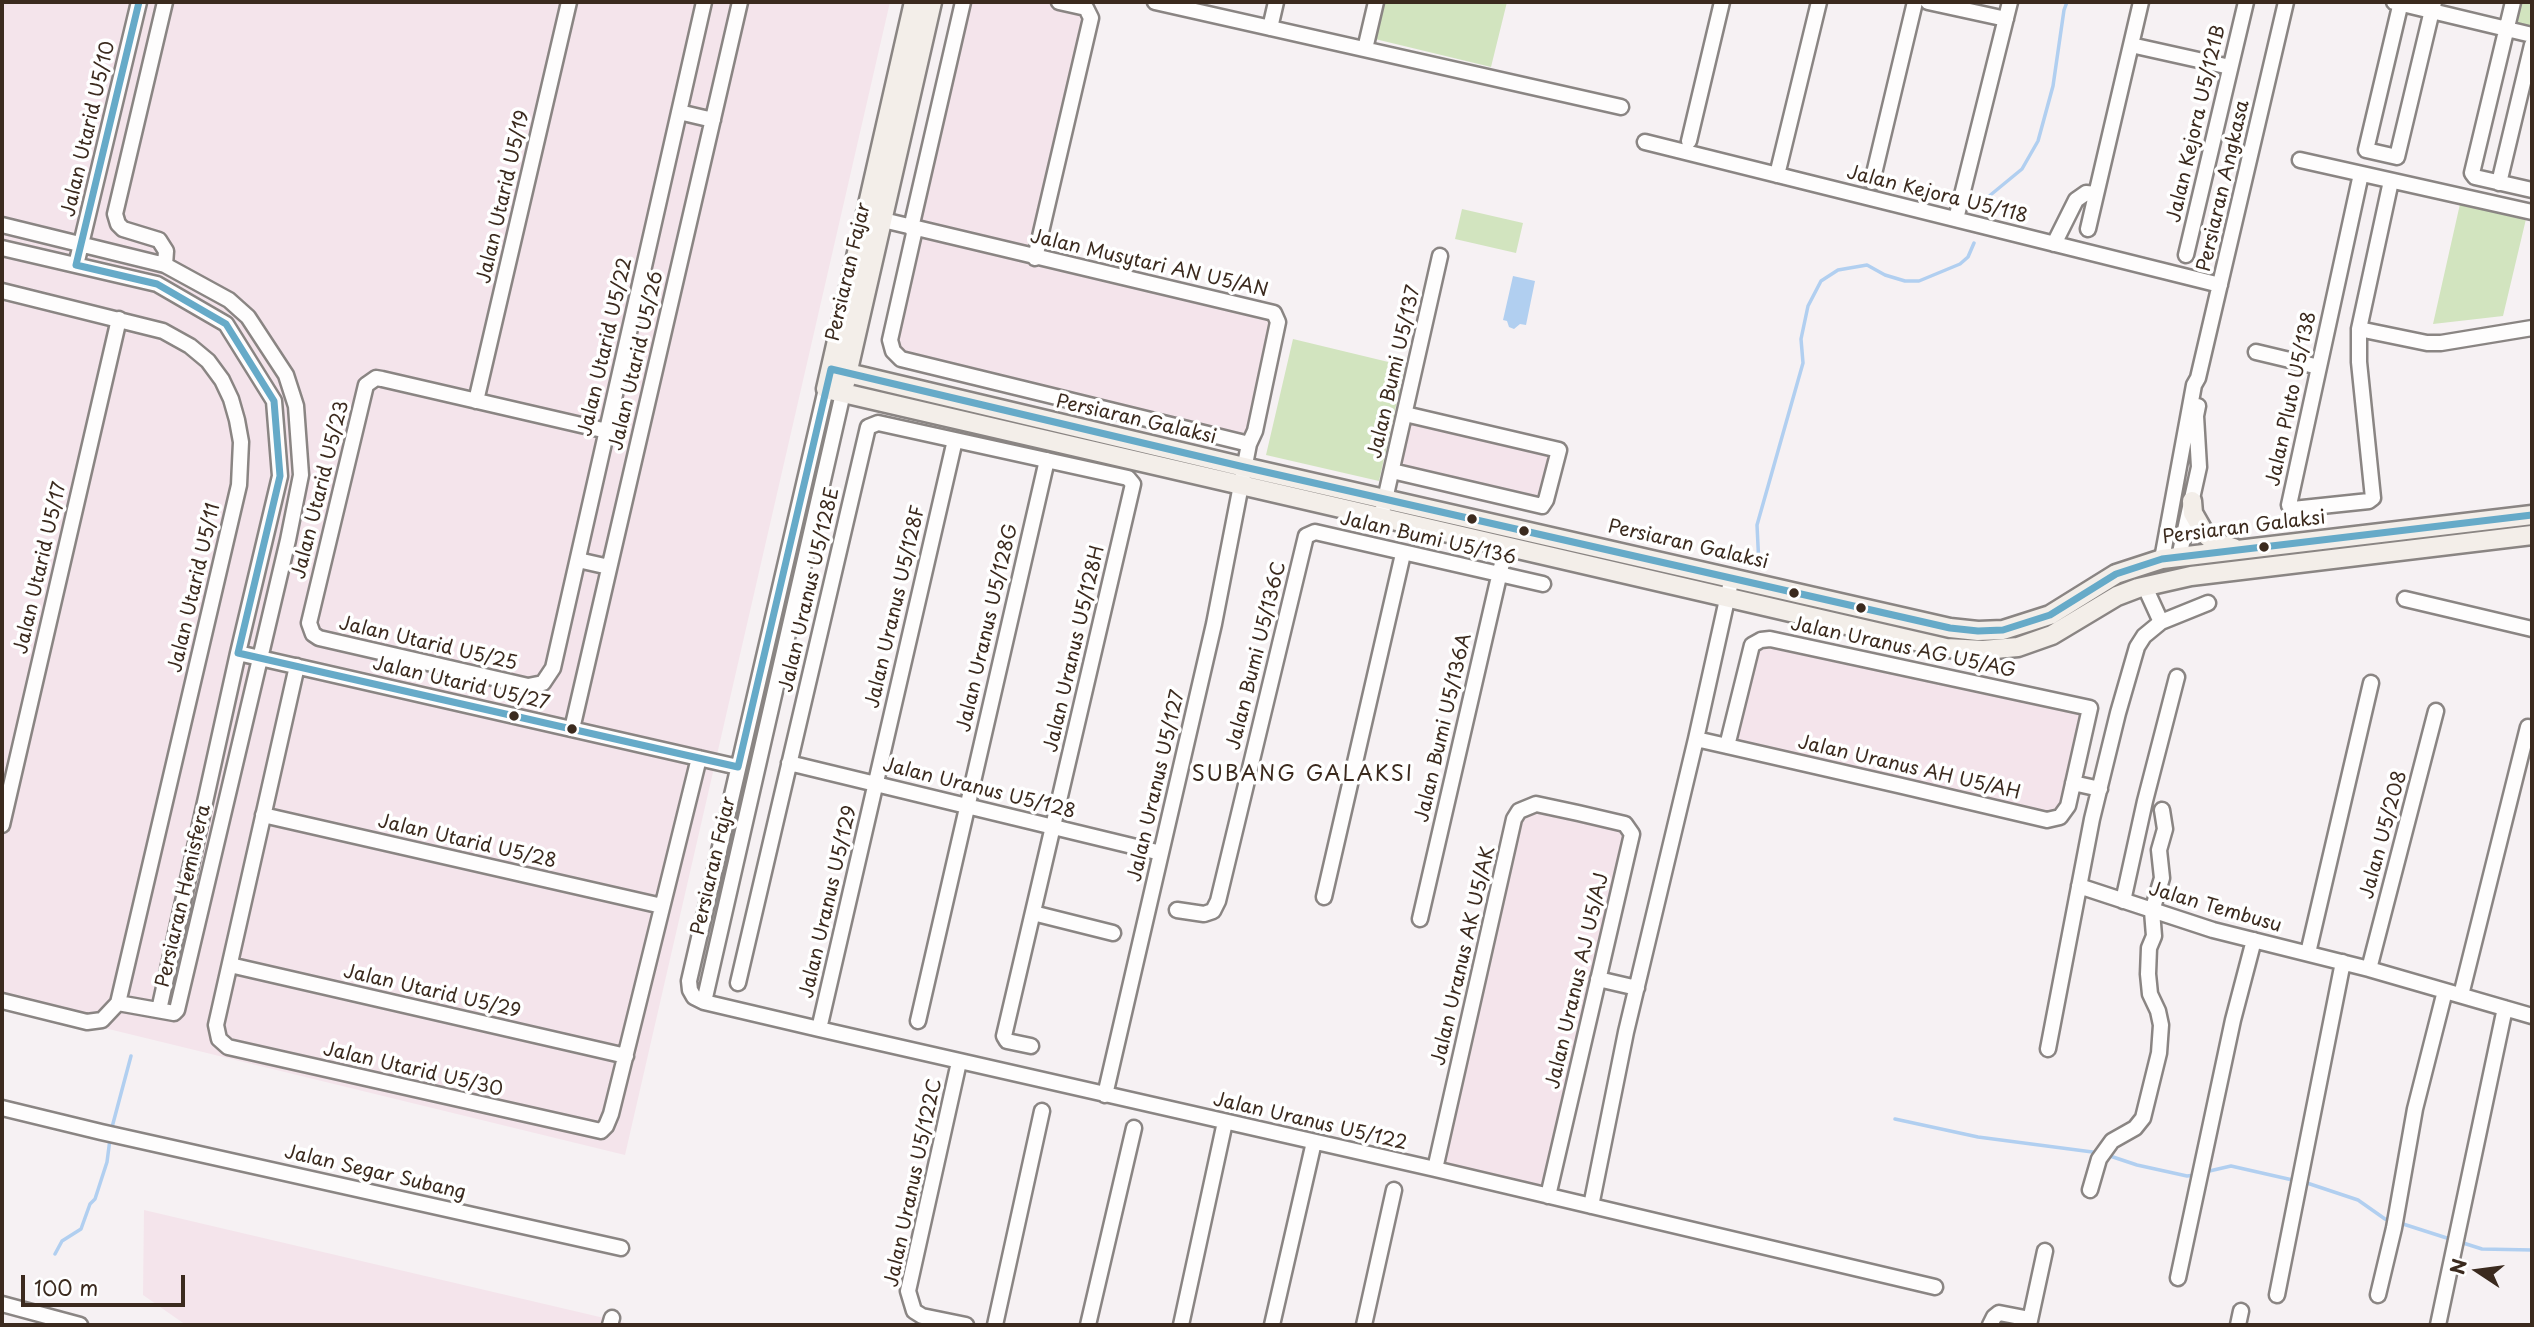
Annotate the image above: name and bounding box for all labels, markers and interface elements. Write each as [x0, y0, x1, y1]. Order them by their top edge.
street label: Jalan Kejora U5/121B [2163, 23, 2231, 225]
street label: Jalan Utarid U5/10 [58, 39, 120, 219]
street label: Persiaran Angkasa [2193, 98, 2255, 274]
street label: Jalan Utarid U5/19 [473, 108, 535, 286]
street label: Jalan Kejora U5/118 [1844, 161, 2030, 229]
street label: Persiaran Fajar [822, 201, 876, 343]
street label: Jalan Musytari AN U5/AN [1028, 225, 1270, 303]
street label: Jalan Utarid U5/22 [574, 255, 638, 439]
street label: Jalan Utarid U5/26 [605, 269, 669, 453]
street label: Jalan Bumi U5/137 [1364, 283, 1426, 461]
street label: Jalan Pluto U5/138 [2262, 310, 2322, 488]
street label: Persiaran Galaksi [1054, 390, 1218, 450]
street label: Jalan Utarid U5/23 [288, 399, 354, 581]
street label: Jalan Utarid U5/17 [10, 480, 72, 656]
street label: Jalan Uranus U5/128E [775, 485, 845, 695]
street label: Jalan Utarid U5/11 [164, 501, 226, 675]
street label: Jalan Uranus U5/128F [862, 503, 930, 711]
street label: Persiaran Galaksi [2161, 507, 2327, 549]
street label: Jalan Bumi U5/136 [1338, 508, 1518, 570]
unlabelled marker [1465, 512, 1479, 526]
street label: Persiaran Galaksi [1606, 515, 1770, 575]
street label: Jalan Uranus U5/128G [953, 522, 1023, 734]
unlabelled marker [1517, 524, 1531, 538]
unlabelled marker [2257, 540, 2271, 554]
street label: Jalan Uranus U5/128H [1040, 543, 1110, 755]
street label: Jalan Bumi U5/136C [1223, 560, 1291, 752]
unlabelled marker [1787, 586, 1801, 600]
unlabelled marker [1854, 601, 1868, 615]
street label: Jalan Utarid U5/25 [337, 612, 519, 676]
street label: Jalan Uranus AG U5/AG [1788, 613, 2018, 683]
street label: Jalan Bumi U5/136A [1411, 631, 1477, 825]
street label: Jalan Utarid U5/27 [370, 653, 552, 715]
street label: Jalan Uranus U5/127 [1124, 688, 1190, 884]
unlabelled marker [507, 709, 521, 723]
unlabelled marker [565, 722, 579, 736]
street label: Jalan Uranus AH U5/AH [1795, 731, 2023, 805]
street label: Jalan Uranus U5/128 [880, 754, 1078, 824]
district label: SUBANG GALAKSI [1192, 762, 1414, 788]
street label: Jalan U5/208 [2356, 768, 2412, 902]
street label: Persiaran Fajar [687, 795, 741, 937]
street label: Persiaran Hemisfera [152, 802, 216, 990]
street label: Jalan Uranus U5/129 [796, 803, 862, 1001]
street label: Jalan Utarid U5/28 [376, 810, 558, 874]
street label: Jalan Uranus AK U5/AK [1428, 844, 1500, 1068]
street label: Jalan Uranus AJ U5/AJ [1542, 871, 1614, 1091]
street label: Jalan Tembusu [2146, 878, 2284, 938]
street label: Jalan Utarid U5/29 [341, 960, 523, 1024]
street label: Jalan Utarid U5/30 [321, 1038, 505, 1102]
street label: Jalan Uranus U5/122C [881, 1077, 947, 1289]
street label: Jalan Uranus U5/122 [1211, 1089, 1409, 1155]
street label: Jalan Segar Subang [282, 1141, 468, 1205]
north arrow [2443, 1236, 2513, 1306]
text: N [2442, 1256, 2473, 1277]
scale bar [24, 1260, 189, 1304]
text: 100 m [34, 1271, 98, 1303]

